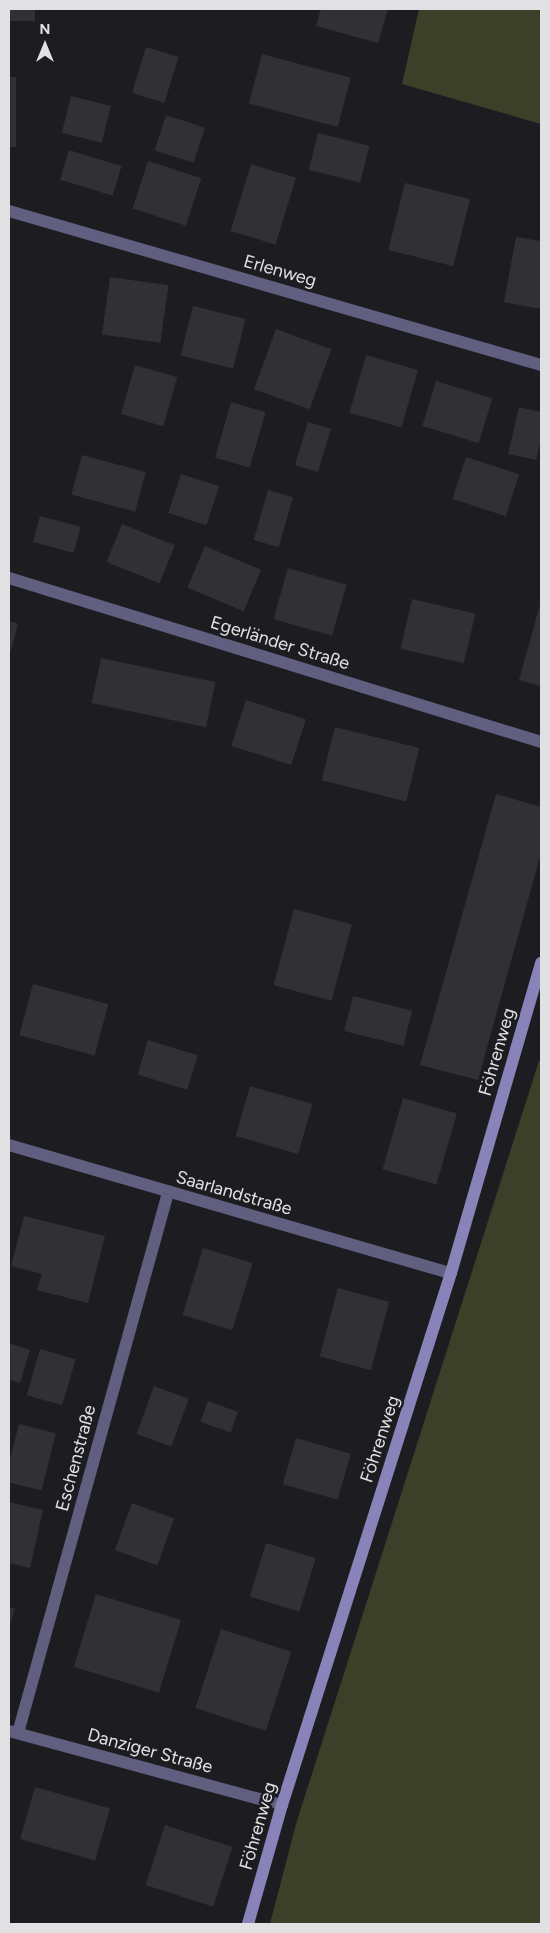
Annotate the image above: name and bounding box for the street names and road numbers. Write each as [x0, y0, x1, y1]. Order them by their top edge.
street label: Erlenweg [241, 250, 319, 292]
street label: Egerländer Straße [208, 612, 352, 674]
street label: Föhrenweg [474, 1006, 520, 1098]
street label: Saarlandstraße [174, 1166, 294, 1220]
street label: Föhrenweg [356, 1393, 404, 1485]
street label: Eschenstraße [51, 1402, 101, 1514]
street label: Danziger Straße [85, 1724, 215, 1778]
street label: Föhrenweg [235, 1780, 281, 1872]

